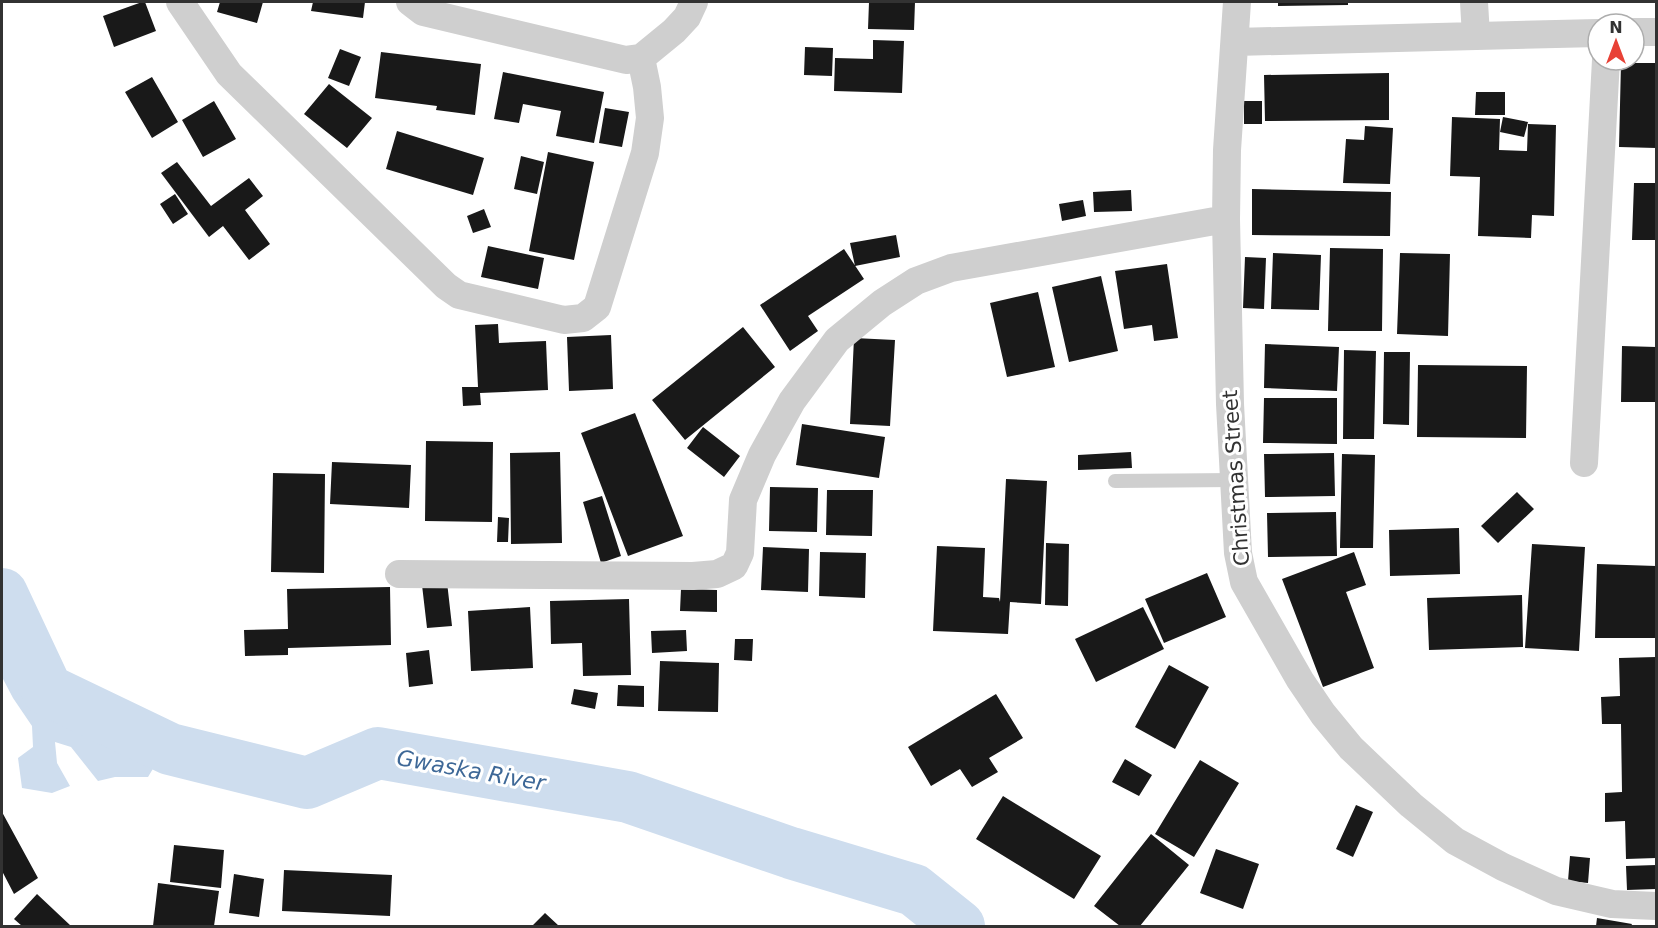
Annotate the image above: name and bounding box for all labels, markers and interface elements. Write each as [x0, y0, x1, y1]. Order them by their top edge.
north arrow [1586, 12, 1646, 72]
text: N [1609, 18, 1623, 37]
street label: Christmas Street [1218, 389, 1254, 567]
water label: Gwaska River [395, 745, 549, 796]

